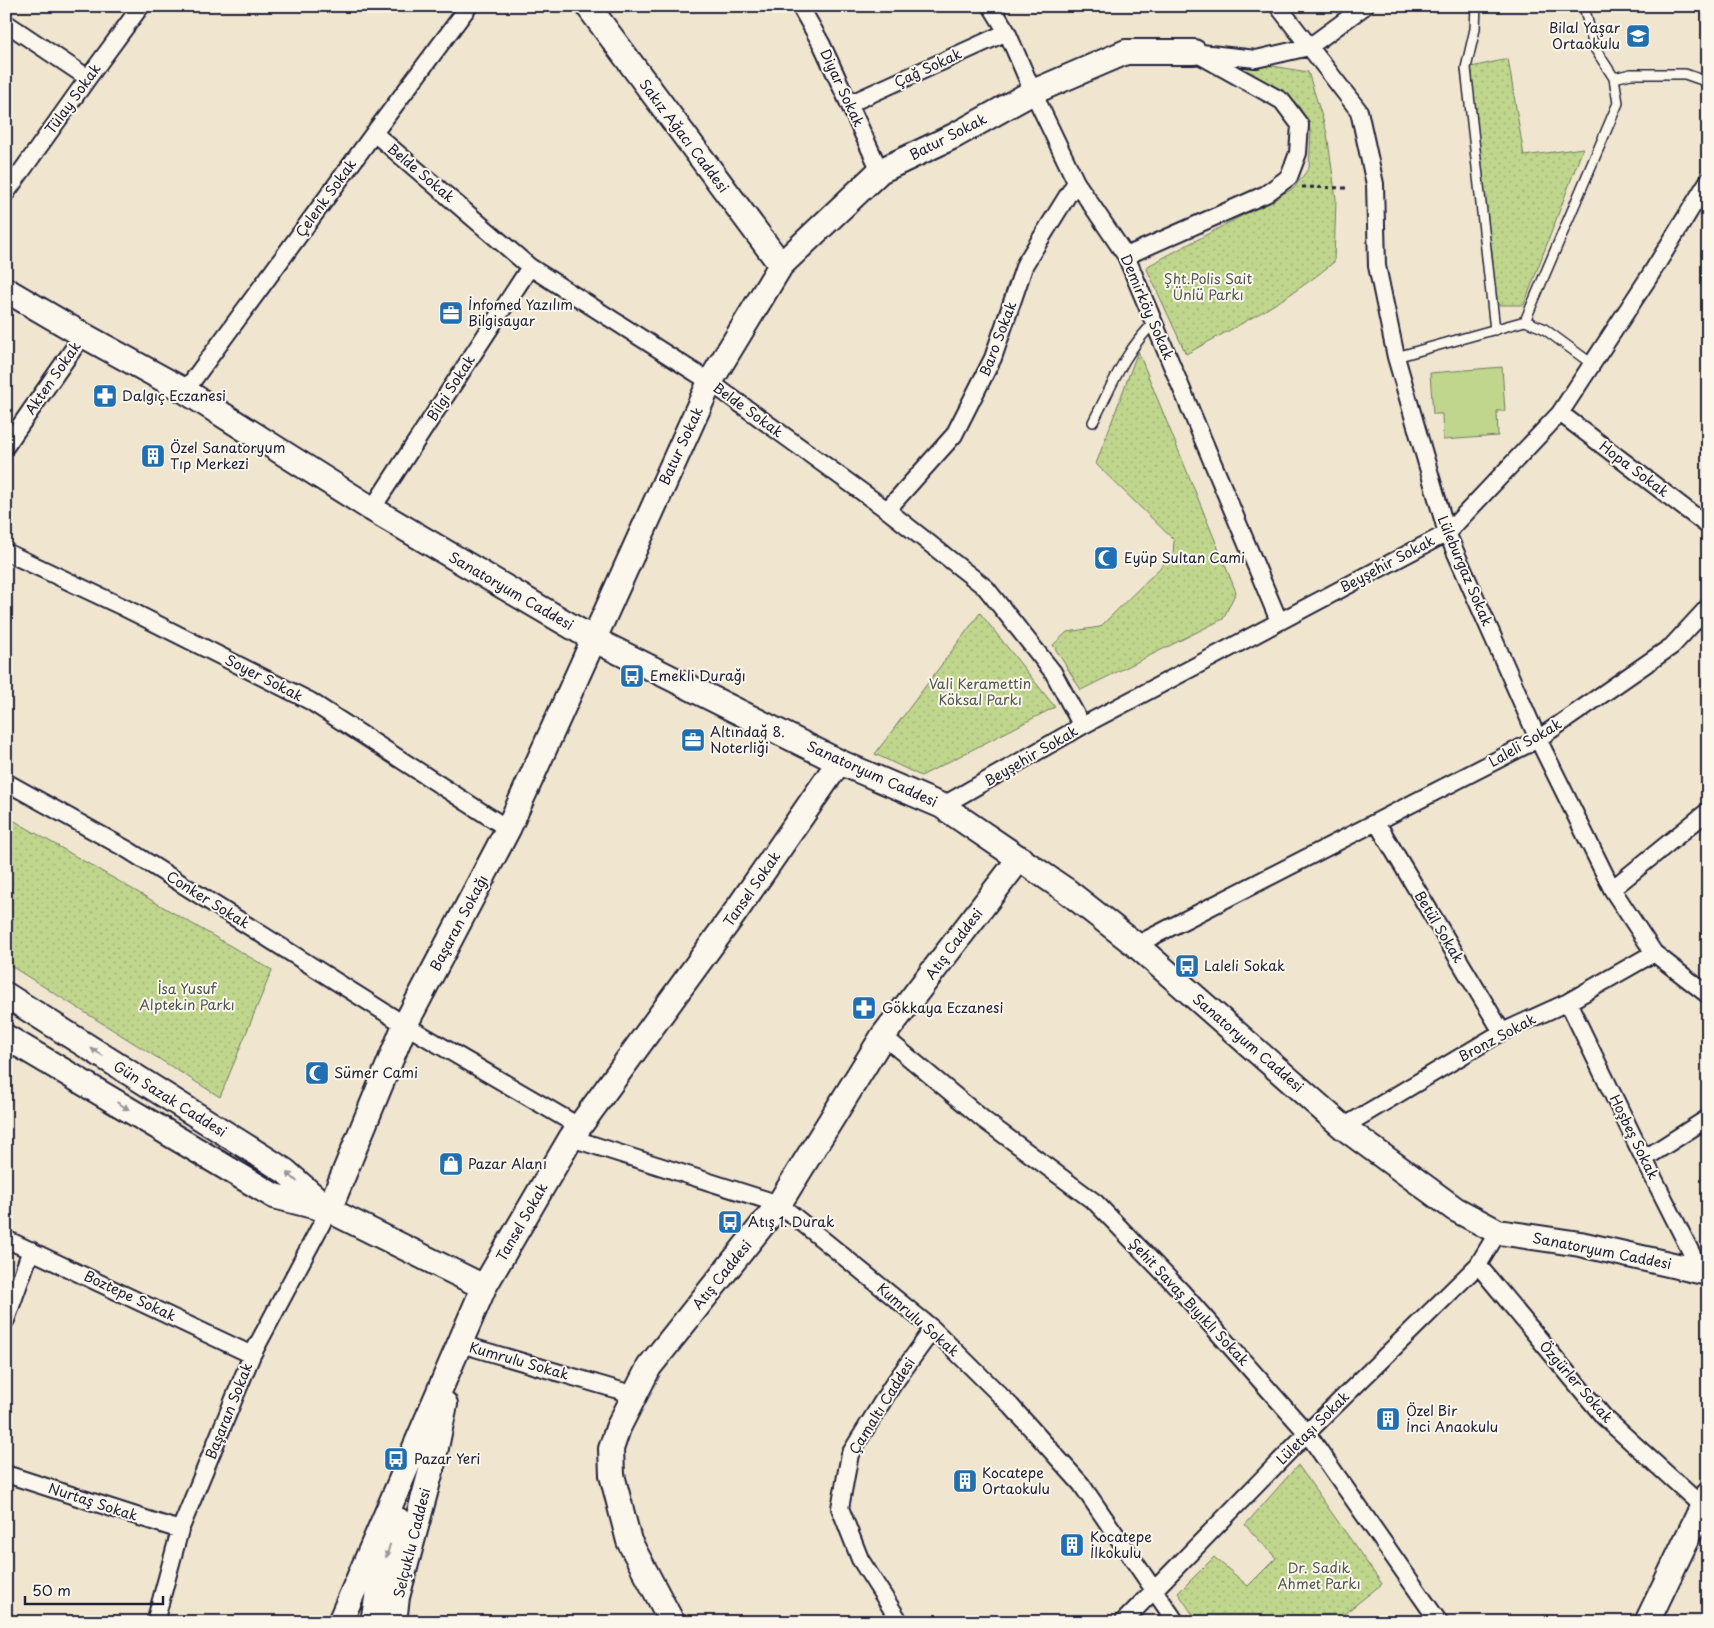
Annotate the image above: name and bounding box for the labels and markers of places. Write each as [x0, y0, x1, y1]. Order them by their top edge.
place label: Bilal Yaşar Ortaokulu [1549, 17, 1621, 54]
school or university icon: Bilal Yaşar Ortaokulu [1625, 23, 1651, 49]
place label: İnfomed Yazılım Bilgisayar [468, 294, 573, 331]
office icon: İnfomed Yazılım Bilgisayar [438, 300, 464, 326]
pharmacy icon: Dalgıç Eczanesi [92, 383, 118, 409]
place label: Dalgıç Eczanesi [122, 385, 226, 406]
place label: Özel Sanatoryum Tıp Merkezi [170, 437, 285, 474]
building icon: Özel Sanatoryum Tıp Merkezi [140, 443, 166, 469]
mosque icon: Eyüp Sultan Cami [1093, 545, 1119, 571]
place label: Eyüp Sultan Cami [1124, 547, 1245, 568]
bus stop icon: Emekli Durağı [619, 663, 645, 689]
place label: Emekli Durağı [650, 665, 746, 686]
place label: Altındağ 8. Noterliği [710, 721, 785, 758]
office icon: Altındağ 8. Noterliği [680, 727, 706, 753]
bus stop icon: Laleli Sokak [1174, 953, 1200, 979]
place label: Laleli Sokak [1204, 955, 1285, 976]
pharmacy icon: Gökkaya Eczanesi [851, 995, 877, 1021]
place label: Gökkaya Eczanesi [882, 997, 1003, 1018]
mosque icon: Sümer Cami [304, 1060, 330, 1086]
place label: Sümer Cami [334, 1062, 418, 1083]
shop icon: Pazar Alanı [438, 1151, 464, 1177]
place label: Pazar Alanı [468, 1153, 547, 1174]
bus stop icon: Atış 1. Durak [717, 1209, 743, 1235]
place label: Atış 1. Durak [748, 1211, 835, 1232]
place label: Özel Bir İnci Anaokulu [1406, 1400, 1498, 1437]
building icon: Özel Bir İnci Anaokulu [1375, 1406, 1401, 1432]
bus stop icon: Pazar Yeri [383, 1446, 409, 1472]
place label: Pazar Yeri [414, 1448, 481, 1469]
place label: Kocatepe Ortaokulu [982, 1462, 1050, 1499]
building icon: Kocatepe Ortaokulu [952, 1468, 978, 1494]
place label: Kocatepe İlkokulu [1090, 1526, 1152, 1563]
building icon: Kocatepe İlkokulu [1059, 1532, 1085, 1558]

